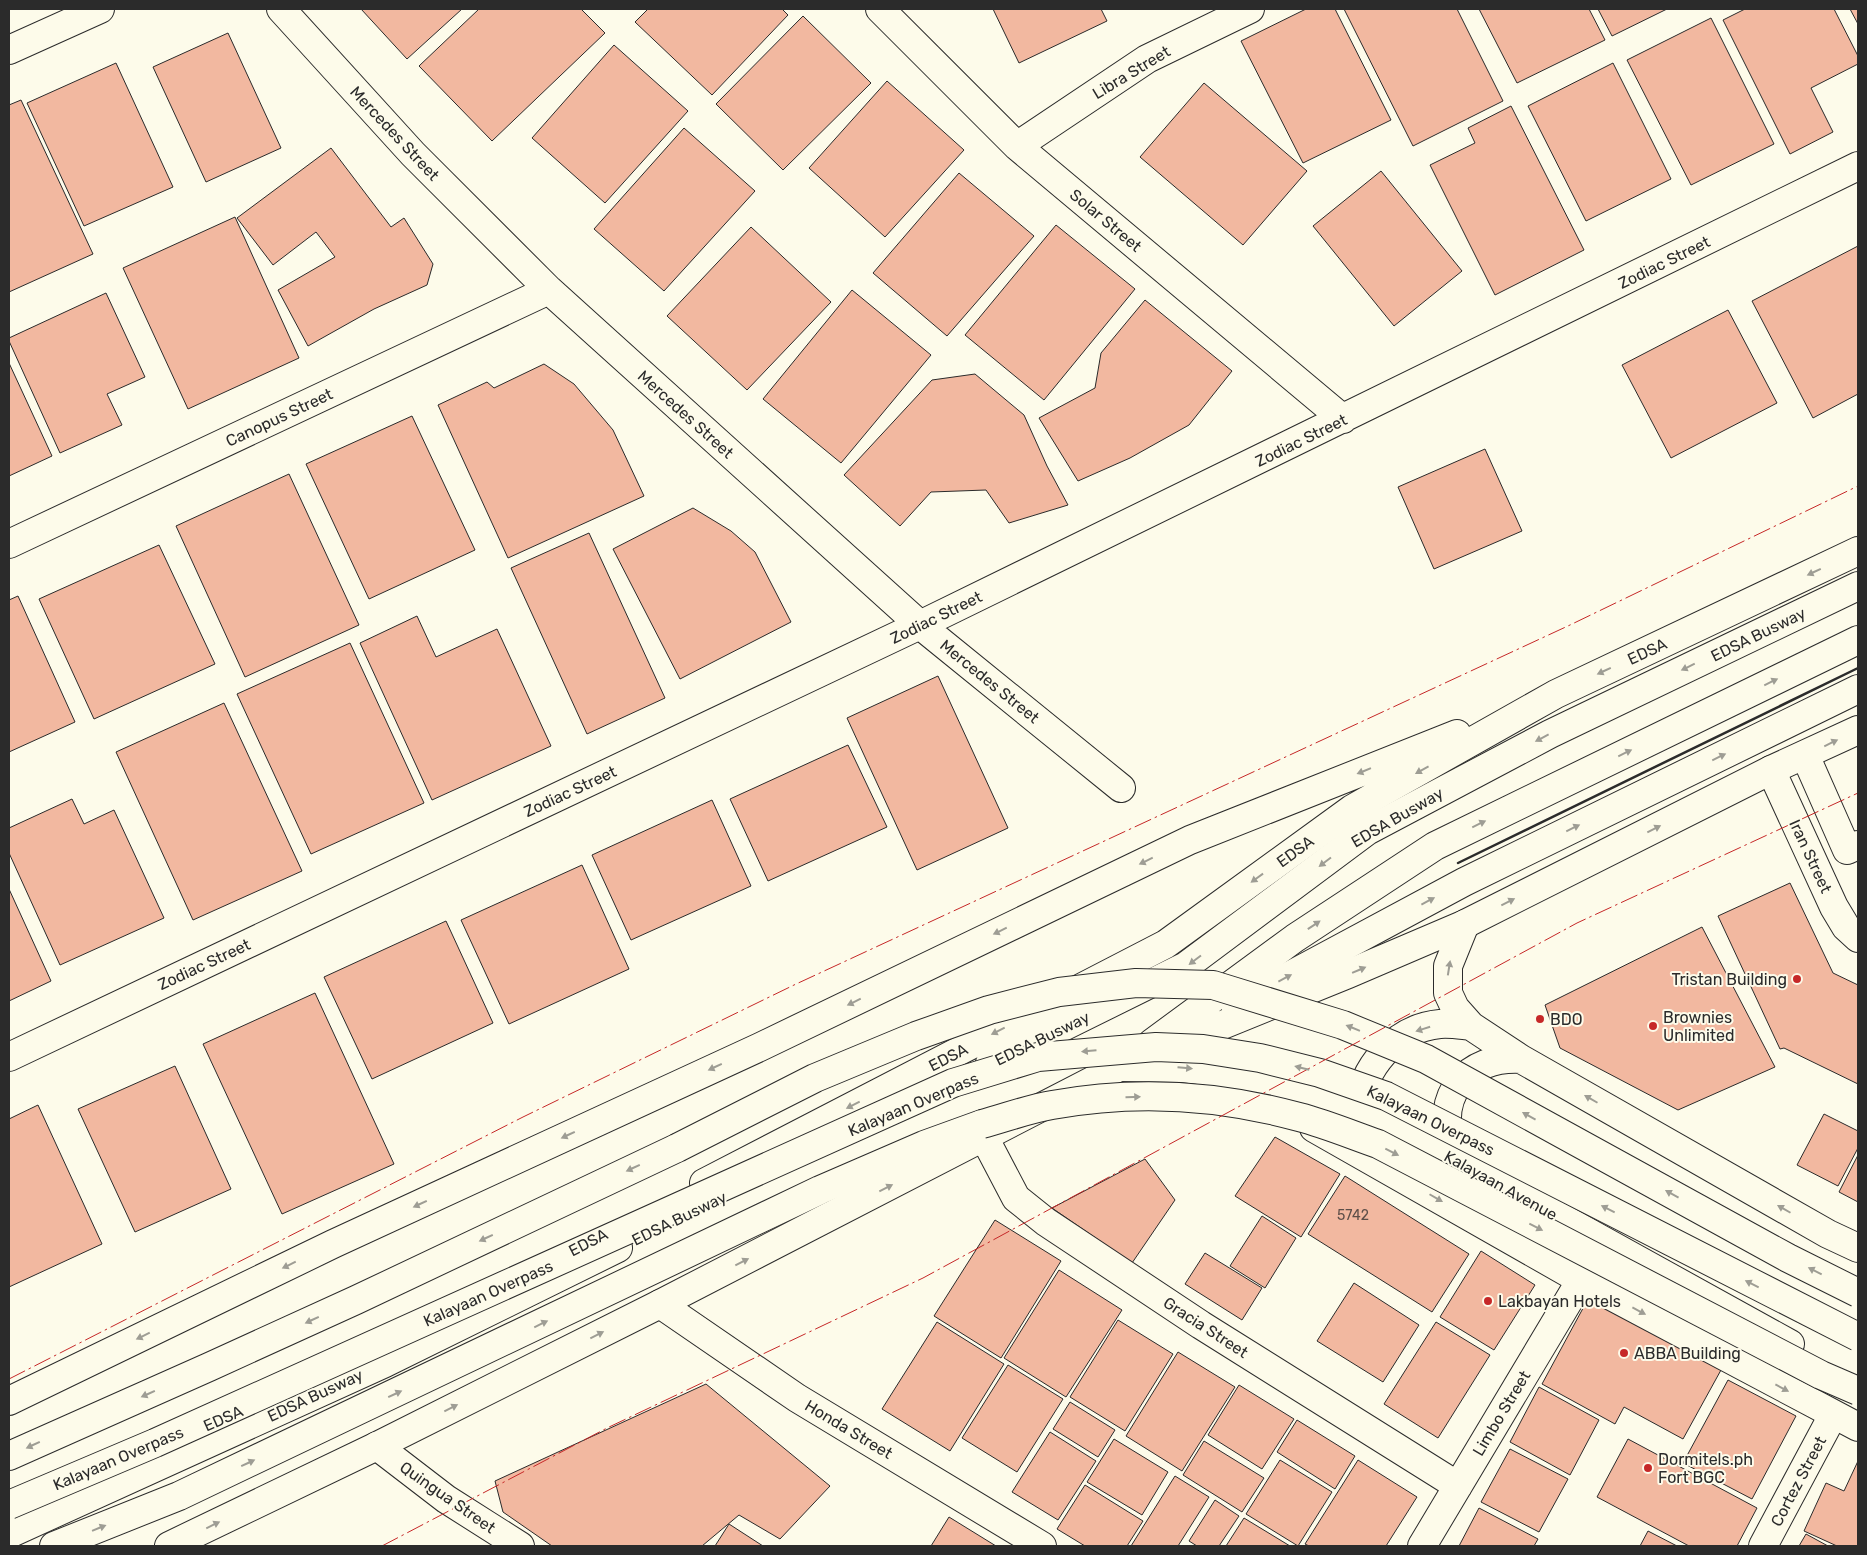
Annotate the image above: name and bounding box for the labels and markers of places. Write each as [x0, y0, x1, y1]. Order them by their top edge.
place label: Tristan Building [1672, 970, 1787, 989]
marker: Tristan Building [1791, 973, 1803, 985]
place label: Brownies Unlimited [1663, 1008, 1735, 1045]
place label: BDO [1550, 1010, 1583, 1029]
marker: BDO [1534, 1013, 1546, 1025]
marker: Brownies Unlimited [1647, 1020, 1659, 1032]
place label: Lakbayan Hotels [1498, 1292, 1621, 1311]
marker: Lakbayan Hotels [1482, 1295, 1494, 1307]
place label: ABBA Building [1634, 1344, 1741, 1363]
marker: ABBA Building [1618, 1347, 1630, 1359]
place label: Dormitels.ph Fort BGC [1658, 1450, 1753, 1487]
marker: Dormitels.ph Fort BGC [1642, 1462, 1654, 1474]

